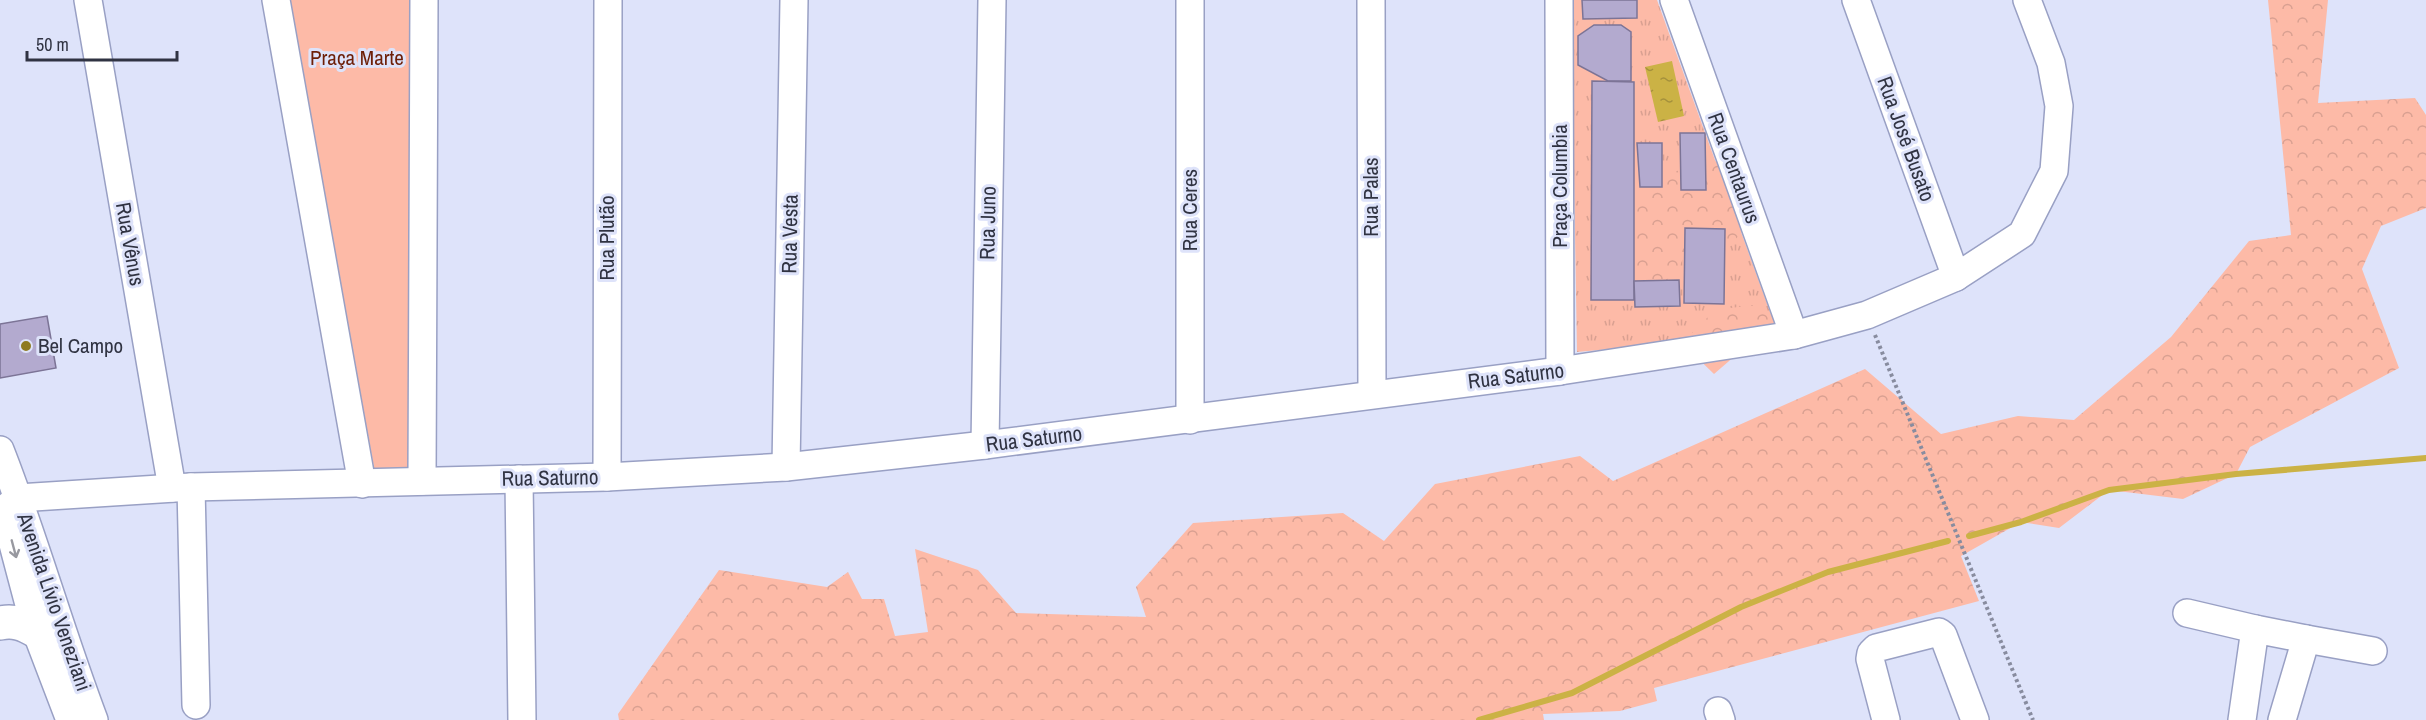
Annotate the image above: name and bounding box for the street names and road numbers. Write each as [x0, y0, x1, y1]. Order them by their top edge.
street label: Rua José Busato [1870, 72, 1943, 205]
street label: Rua Centaurus [1701, 108, 1768, 227]
street label: Praça Columbia [1545, 124, 1574, 248]
street label: Rua Palas [1356, 157, 1385, 237]
street label: Rua Ceres [1175, 169, 1204, 251]
street label: Rua Juno [972, 186, 1003, 260]
street label: Rua Vesta [774, 194, 805, 274]
street label: Rua Plutão [592, 195, 621, 281]
street label: Rua Vênus [109, 200, 152, 288]
street label: Rua Saturno [1466, 355, 1566, 396]
street label: Rua Saturno [984, 418, 1084, 459]
street label: Rua Saturno [501, 462, 599, 493]
street label: Avenida Lívio Veneziani [10, 508, 99, 695]

